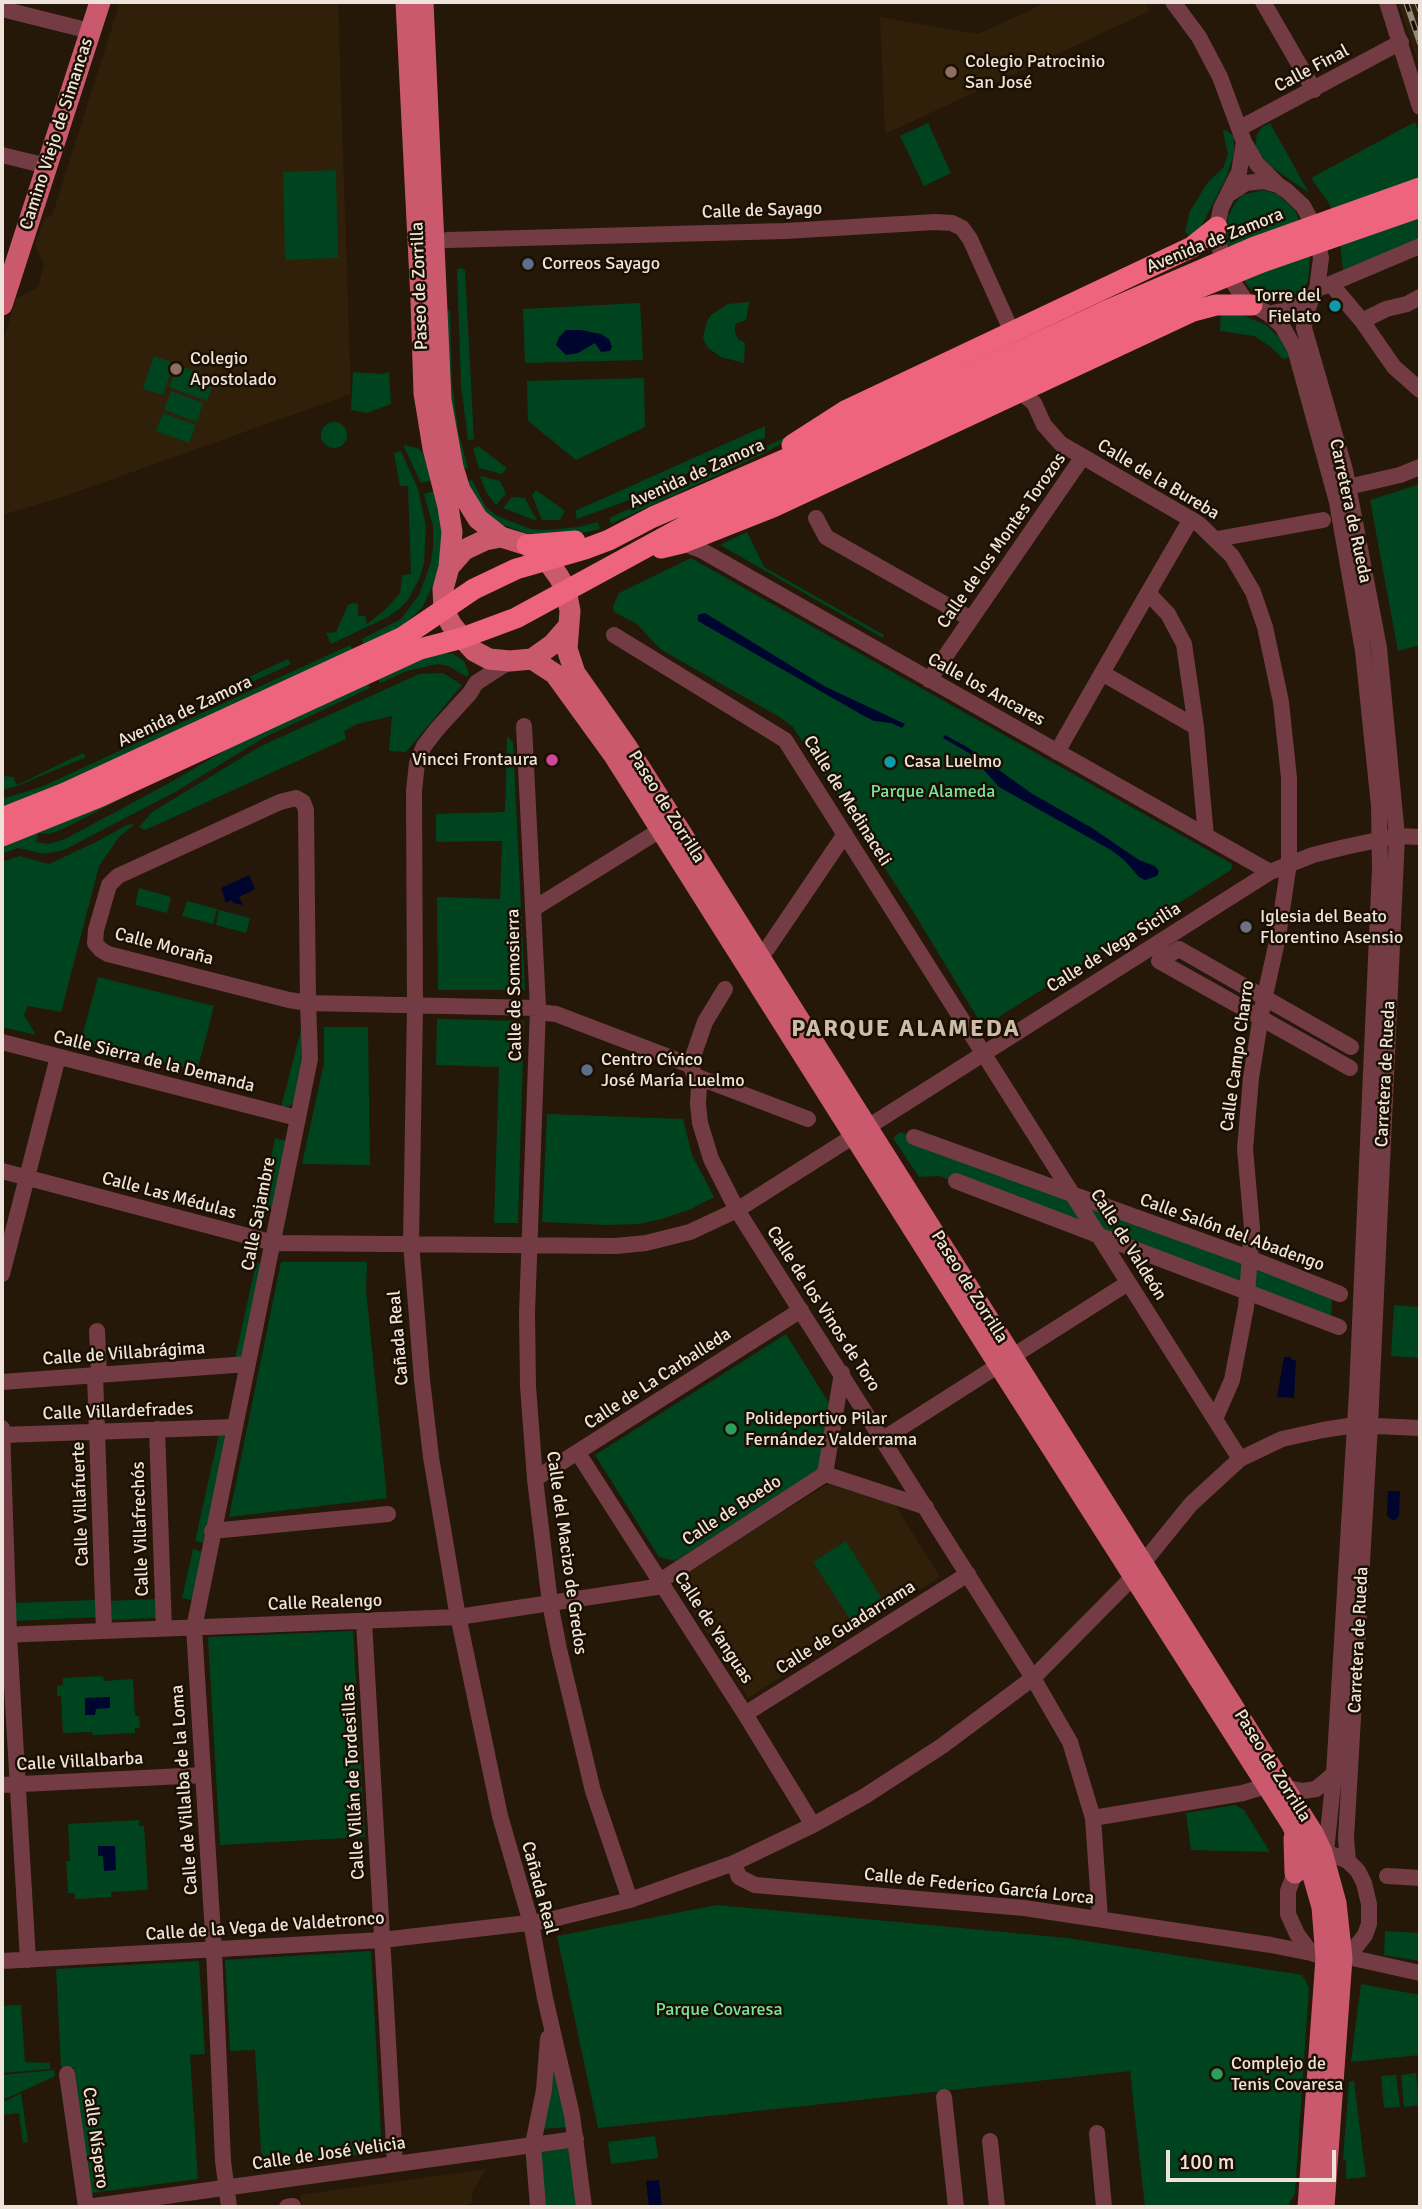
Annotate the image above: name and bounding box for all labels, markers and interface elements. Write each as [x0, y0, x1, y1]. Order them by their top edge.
street label: Camino Viejo de Simancas [16, 35, 98, 233]
street label: Calle Final [1271, 40, 1353, 98]
place label: Colegio Patrocinio San José [965, 51, 1105, 94]
marker: Colegio Patrocinio San José [943, 64, 959, 80]
street label: Calle de Sayago [701, 198, 823, 224]
street label: Avenida de Zamora [1143, 204, 1287, 278]
street label: Paseo de Zorrilla [407, 221, 433, 351]
place label: Correos Sayago [542, 253, 660, 275]
marker: Correos Sayago [520, 256, 536, 272]
place label: Torre del Fielato [1255, 285, 1321, 328]
marker: Torre del Fielato [1327, 298, 1343, 314]
place label: Colegio Apostolado [190, 348, 277, 390]
marker: Colegio Apostolado [168, 361, 184, 377]
street label: Avenida de Zamora [626, 434, 768, 514]
street label: Calle de la Bureba [1093, 435, 1223, 525]
street label: Carretera de Rueda [1324, 437, 1376, 585]
street label: Calle de los Montes Torozos [933, 449, 1071, 633]
street label: Calle los Ancares [924, 649, 1048, 731]
street label: Avenida de Zamora [114, 671, 256, 753]
street label: Calle de Medinaceli [798, 732, 896, 870]
street label: Paseo de Zorrilla [623, 747, 709, 867]
place label: Vincci Frontaura [412, 749, 538, 771]
place label: Casa Luelmo [904, 751, 1002, 773]
marker: Vincci Frontaura [544, 752, 560, 768]
marker: Casa Luelmo [882, 754, 898, 770]
park label: Parque Alameda [871, 781, 995, 803]
street label: Calle de Vega Sicilia [1043, 898, 1185, 998]
place label: Iglesia del Beato Florentino Asensio [1260, 906, 1403, 948]
street label: Calle de Somosierra [503, 908, 527, 1062]
marker: Iglesia del Beato Florentino Asensio [1238, 919, 1254, 935]
street label: Calle Moraña [112, 923, 216, 971]
street label: Calle Campo Charro [1217, 979, 1259, 1133]
street label: Carretera de Rueda [1371, 1000, 1401, 1148]
district label: PARQUE ALAMEDA [793, 1016, 1019, 1044]
street label: Calle Sierra de la Demanda [51, 1027, 257, 1097]
place label: Centro Cívico José María Luelmo [601, 1049, 745, 1092]
marker: Centro Cívico José María Luelmo [579, 1062, 595, 1078]
street label: Calle Sajambre [237, 1155, 281, 1273]
street label: Calle Las Médulas [99, 1168, 239, 1224]
street label: Calle de Valdeón [1085, 1185, 1171, 1305]
street label: Calle Salón del Abadengo [1137, 1190, 1327, 1276]
street label: Calle de los Vinos de Toro [761, 1222, 885, 1396]
street label: Paseo de Zorrilla [926, 1227, 1012, 1347]
street label: Cañada Real [384, 1290, 414, 1386]
street label: Calle de La Carballeda [580, 1323, 736, 1435]
street label: Calle de Villabrágima [42, 1338, 206, 1370]
street label: Calle Villardefrades [42, 1399, 194, 1425]
place label: Polideportivo Pilar Fernández Valderrama [745, 1408, 917, 1450]
marker: Polideportivo Pilar Fernández Valderrama [723, 1421, 739, 1437]
street label: Calle Villafuerte [68, 1441, 94, 1567]
street label: Calle del Macizo de Gredos [541, 1450, 591, 1656]
street label: Calle Villafrechós [128, 1461, 154, 1597]
street label: Calle de Boedo [678, 1471, 786, 1551]
street label: Carretera de Rueda [1344, 1566, 1374, 1714]
street label: Calle de Yanguas [669, 1568, 757, 1688]
street label: Calle de Guadarrama [772, 1576, 920, 1680]
street label: Calle Realengo [267, 1590, 383, 1616]
street label: Calle de Villalba de la Loma [167, 1684, 203, 1896]
street label: Calle Villán de Tordesillas [338, 1684, 370, 1880]
street label: Paseo de Zorrilla [1229, 1706, 1315, 1826]
street label: Calle Villalbarba [16, 1748, 144, 1776]
street label: Cañada Real [516, 1839, 562, 1937]
street label: Calle de Federico García Lorca [863, 1864, 1095, 1910]
street label: Calle de la Vega de Valdetronco [145, 1908, 385, 1946]
park label: Parque Covaresa [655, 1999, 783, 2021]
place label: Complejo de Tenis Covaresa [1231, 2053, 1343, 2096]
marker: Complejo de Tenis Covaresa [1209, 2066, 1225, 2082]
street label: Calle Níspero [77, 2086, 113, 2190]
street label: Calle de José Velicia [251, 2133, 407, 2175]
scale bar [1170, 2136, 1340, 2180]
text: 100 m [1179, 2149, 1234, 2175]

